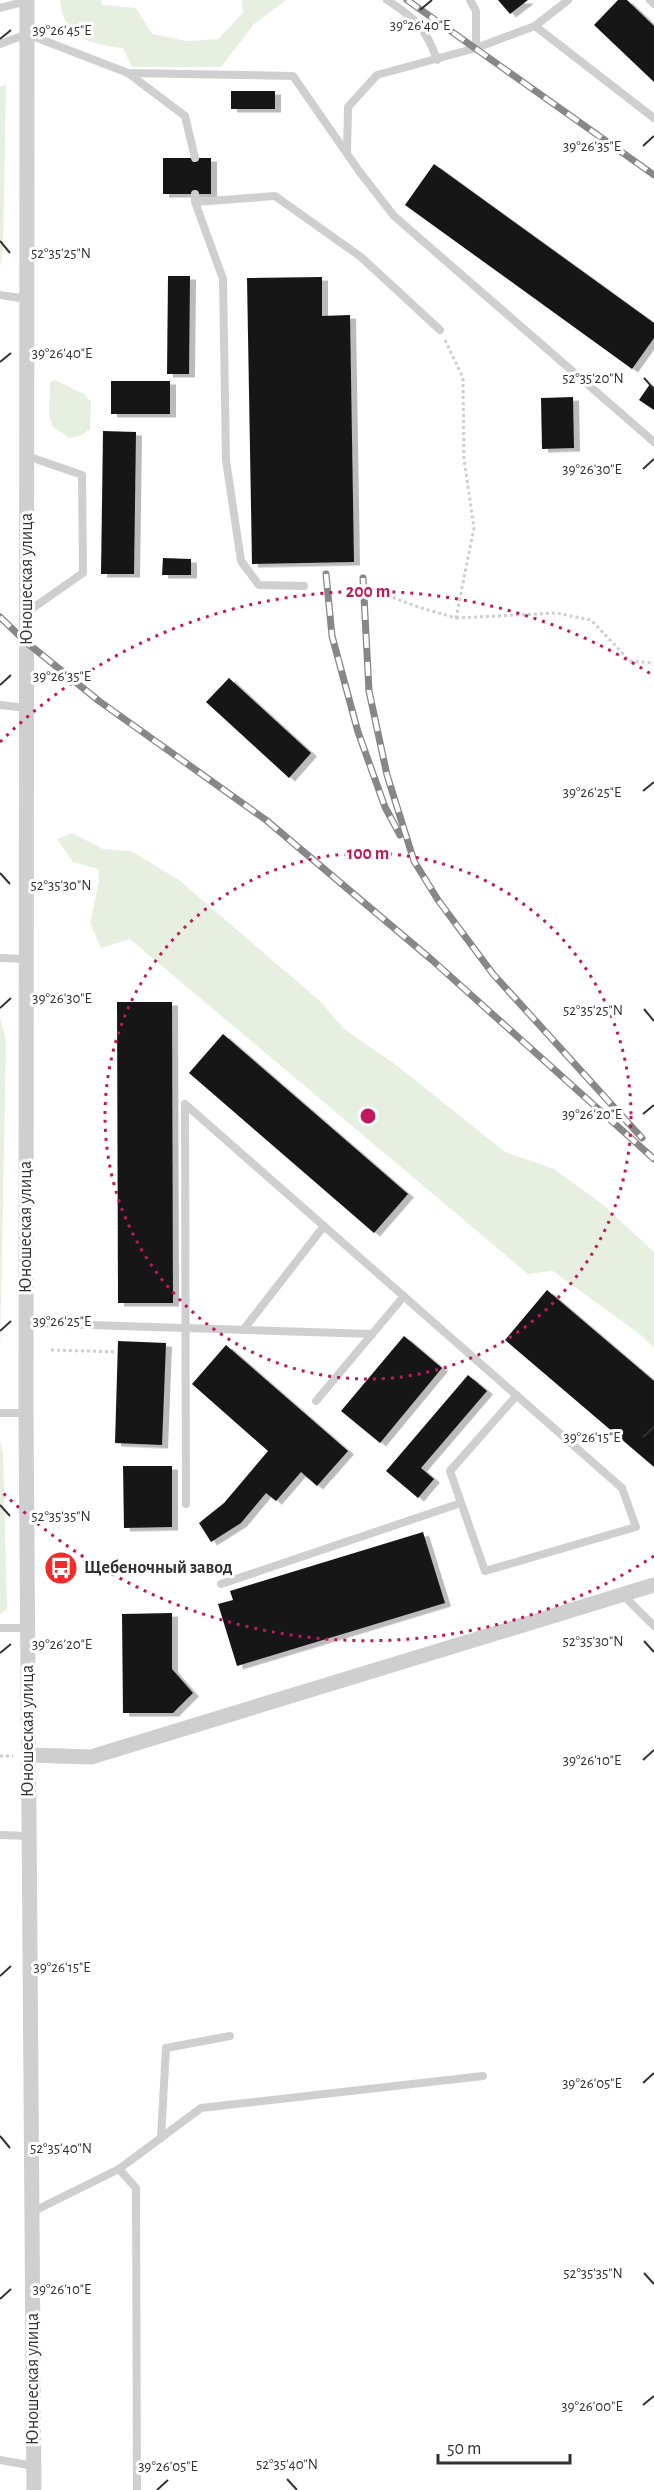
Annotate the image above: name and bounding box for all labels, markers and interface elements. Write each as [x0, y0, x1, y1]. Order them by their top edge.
text: 39°26'40"E [390, 18, 450, 33]
text: 39°26'45"E [33, 23, 91, 38]
text: 39°26'35"E [563, 139, 621, 154]
text: 52°35'25"N [31, 246, 91, 261]
text: 39°26'40"E [32, 346, 92, 361]
text: 52°35'20"N [562, 371, 624, 386]
text: 39°26'30"E [562, 462, 622, 477]
street label: Юношеская улица [18, 513, 36, 645]
text: 200 m [346, 583, 390, 601]
text: 39°26'35"E [33, 669, 91, 684]
text: 39°26'25"E [563, 785, 621, 800]
text: 100 m [347, 845, 389, 863]
text: 52°35'30"N [31, 878, 91, 893]
text: 39°26'30"E [32, 991, 92, 1006]
text: 52°35'25"N [563, 1003, 623, 1018]
centre of rings [358, 1106, 378, 1126]
text: 39°26'20"E [562, 1107, 622, 1122]
street label: Юношеская улица [17, 1161, 35, 1293]
text: 39°26'25"E [33, 1314, 91, 1329]
text: 39°26'15"E [564, 1430, 620, 1445]
text: 52°35'35"N [31, 1509, 91, 1524]
bus stop icon: Щебеночный завод [43, 1550, 79, 1586]
place label: Щебеночный завод [84, 1559, 233, 1577]
text: 52°35'30"N [563, 1634, 623, 1649]
text: 39°26'20"E [32, 1637, 92, 1652]
street label: Юношеская улица [19, 1665, 37, 1797]
text: 39°26'10"E [563, 1753, 621, 1768]
text: 39°26'15"E [34, 1960, 90, 1975]
text: 39°26'05"E [562, 2076, 622, 2091]
text: 52°35'40"N [30, 2141, 92, 2156]
text: 52°35'35"N [563, 2266, 623, 2281]
text: 39°26'10"E [33, 2282, 91, 2297]
street label: Юношеская улица [24, 2313, 42, 2445]
text: 39°26'00"E [561, 2399, 623, 2414]
scale bar [438, 2427, 570, 2465]
text: 50 m [447, 2440, 481, 2458]
text: 52°35'40"N [256, 2457, 318, 2472]
text: 39°26'05"E [138, 2459, 198, 2474]

